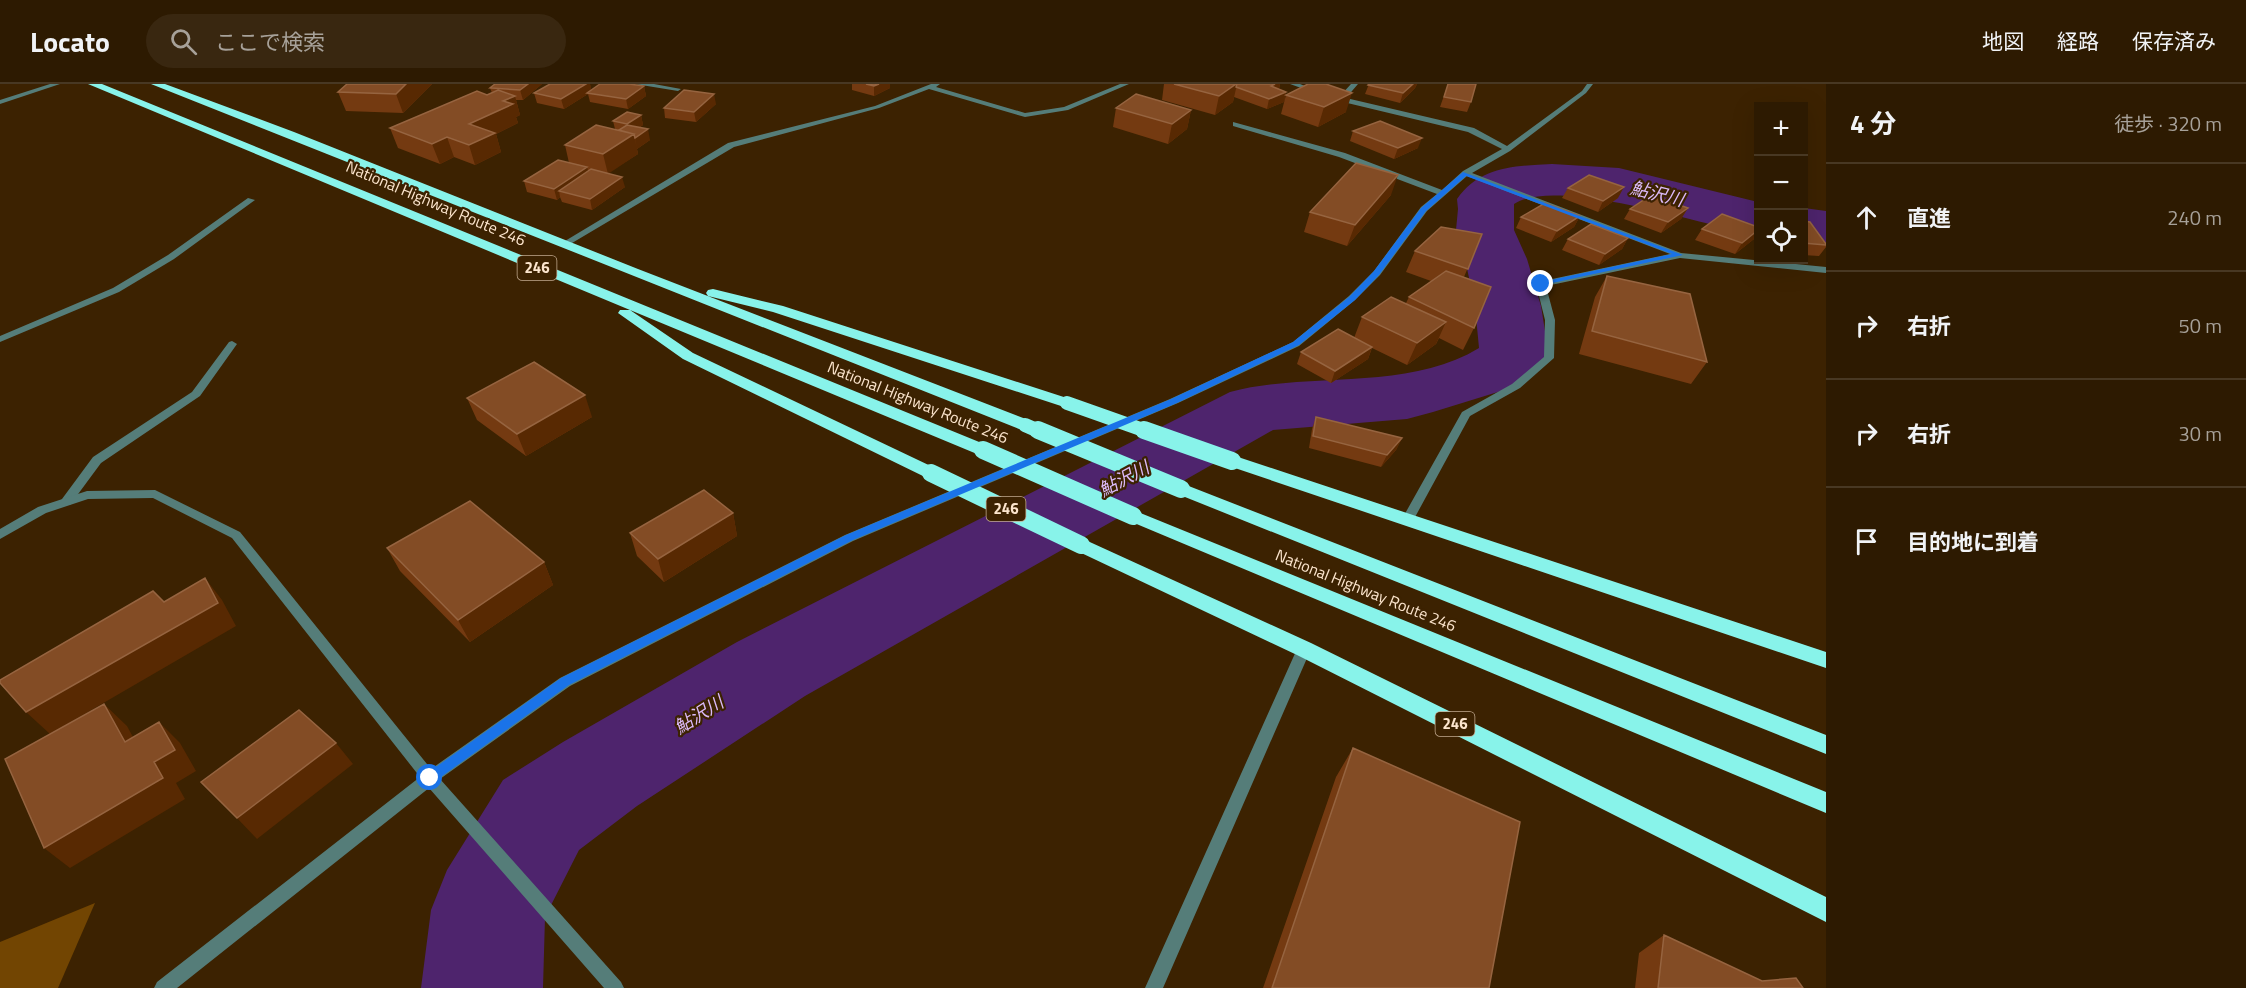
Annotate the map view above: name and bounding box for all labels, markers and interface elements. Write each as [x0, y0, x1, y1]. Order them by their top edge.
search box [146, 14, 566, 68]
text: Locato [30, 20, 110, 63]
icon: search [167, 25, 200, 58]
text: ここで検索 [215, 25, 325, 59]
text: 地図 [1982, 25, 2024, 57]
text: 経路 [2057, 25, 2099, 57]
text: 保存済み [2132, 25, 2216, 57]
map controls [1754, 102, 1808, 264]
button: + [1754, 102, 1808, 156]
text: 4 分 [1850, 104, 1896, 143]
text: 徒歩 · 320 m [2114, 108, 2222, 139]
street label: National Highway Route 246 [342, 154, 530, 252]
button: − [1754, 156, 1808, 210]
water label: 鮎沢川 [1628, 174, 1689, 214]
icon: ahead [1850, 201, 1883, 234]
text: 直進 [1907, 201, 1951, 235]
text: 240 m [2167, 202, 2222, 233]
button: locate [1754, 210, 1808, 264]
road number: 246 [518, 256, 556, 280]
route end [1527, 270, 1553, 296]
icon: right [1850, 309, 1883, 342]
text: 右折 [1907, 309, 1951, 343]
text: 50 m [2178, 310, 2222, 341]
street label: National Highway Route 246 [824, 355, 1012, 449]
icon: right [1850, 417, 1883, 450]
text: 右折 [1907, 417, 1951, 451]
text: 30 m [2178, 418, 2222, 449]
water label: 鮎沢川 [1094, 453, 1156, 503]
road number: 246 [986, 497, 1026, 521]
icon: arrive [1850, 525, 1883, 558]
text: 目的地に到着 [1907, 525, 2039, 559]
street label: National Highway Route 246 [1272, 543, 1460, 637]
water label: 鮎沢川 [669, 688, 730, 740]
road number: 246 [1436, 712, 1474, 736]
route start [416, 764, 442, 790]

